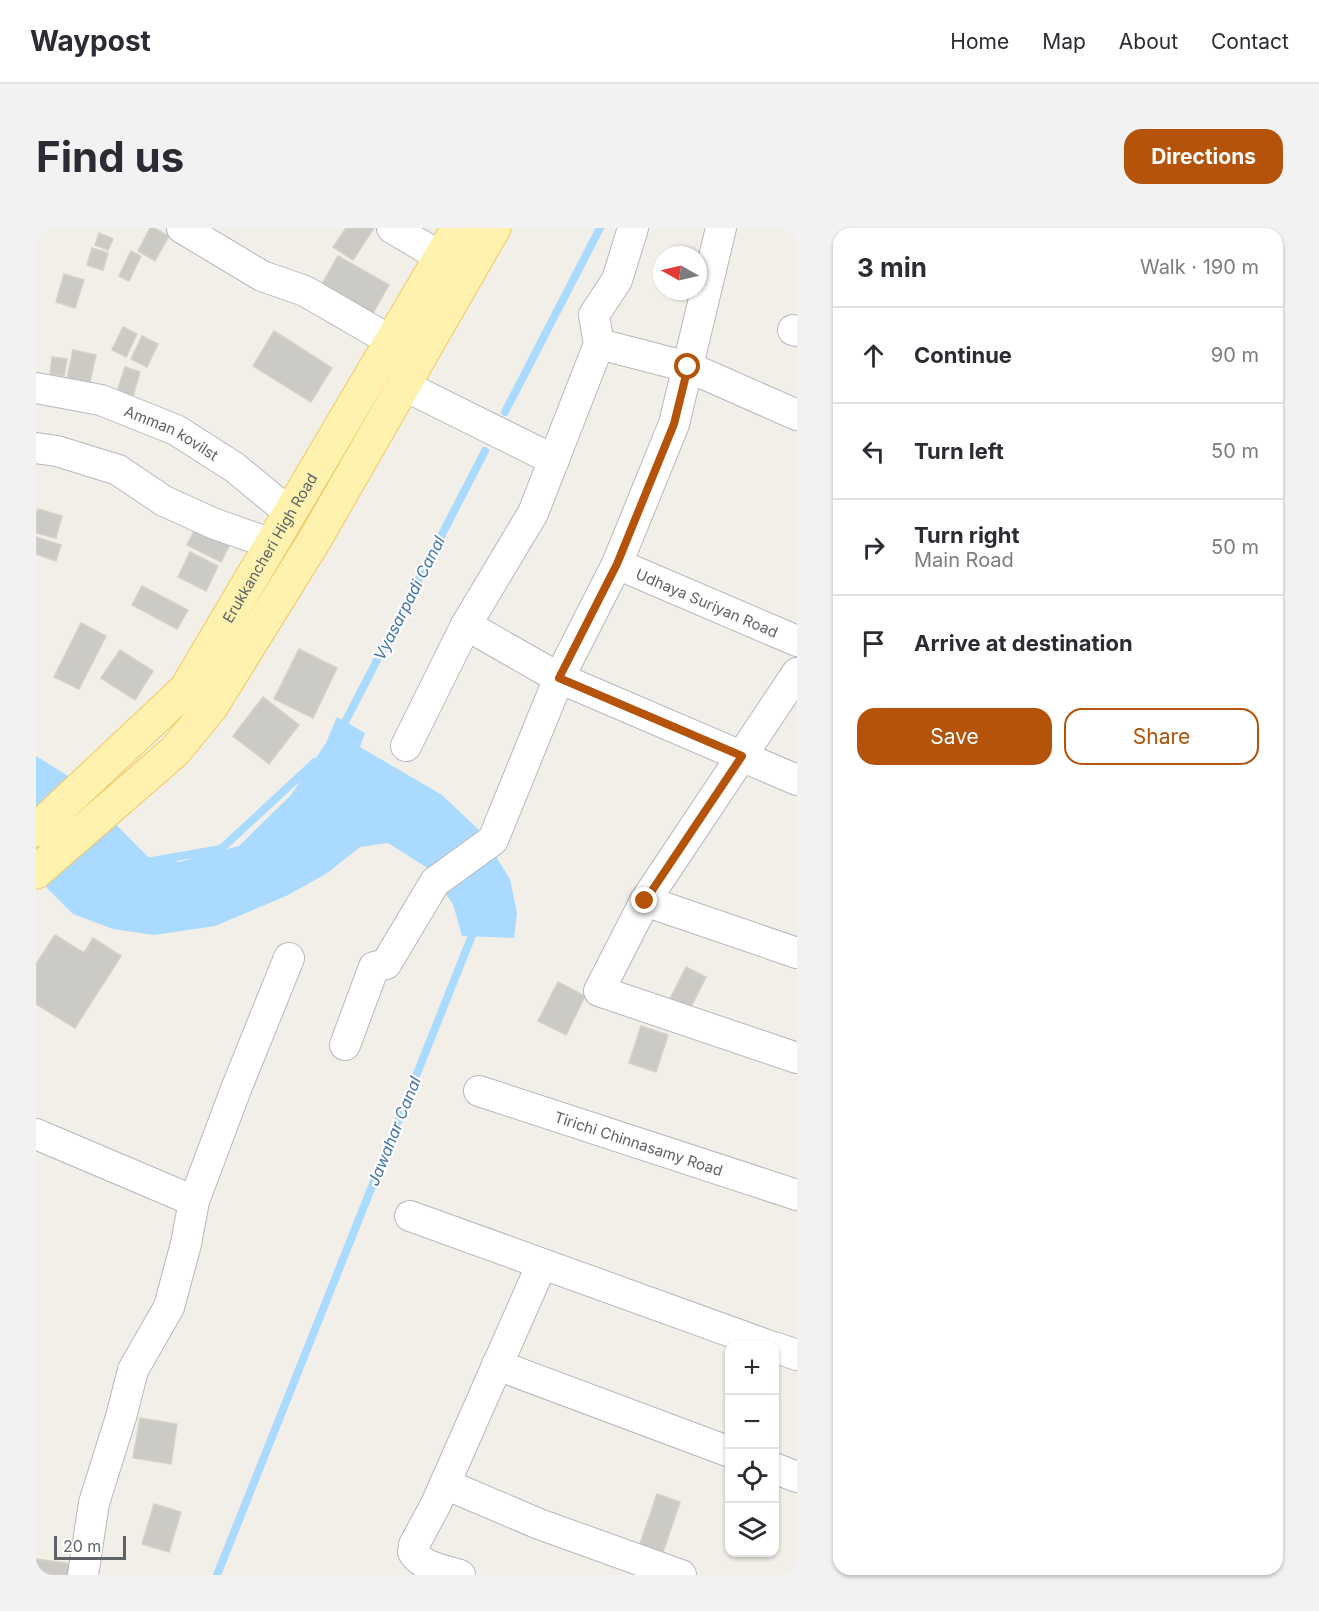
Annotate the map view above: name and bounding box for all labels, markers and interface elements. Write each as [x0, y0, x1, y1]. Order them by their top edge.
text: Waypost [30, 24, 151, 58]
text: Home [950, 29, 1009, 54]
text: Map [1042, 29, 1086, 54]
text: About [1119, 29, 1178, 54]
text: Contact [1211, 29, 1289, 54]
button: Directions [1124, 129, 1283, 184]
text: Find us [36, 131, 184, 182]
north arrow [653, 246, 707, 300]
text: 3 min [857, 252, 927, 283]
text: Walk · 190 m [1140, 255, 1259, 279]
icon: ahead [857, 339, 890, 372]
text: Continue [914, 342, 1012, 368]
text: 90 m [1211, 343, 1259, 367]
route start [674, 353, 700, 379]
street label: Amman kovilst [122, 401, 222, 464]
icon: left [857, 435, 890, 468]
text: Turn left [914, 438, 1004, 464]
text: 50 m [1211, 439, 1259, 463]
street label: Erukkancheri High Road [218, 469, 321, 626]
text: Turn right [914, 522, 1020, 548]
icon: right [857, 531, 890, 564]
water label: Vyasarpadi Canal [369, 533, 449, 663]
text: 50 m [1211, 535, 1259, 559]
text: Main Road [914, 548, 1014, 572]
street label: Udhaya Suriyan Road [633, 564, 781, 641]
icon: arrive [857, 627, 890, 660]
text: Arrive at destination [914, 630, 1133, 656]
button: Save [857, 708, 1052, 765]
button: Share [1064, 708, 1259, 765]
route end [631, 887, 657, 913]
water label: Jawahar Canal [363, 1073, 425, 1189]
street label: Tirichi Chinnasamy Road [552, 1107, 725, 1180]
map controls [725, 1341, 779, 1557]
button: + [725, 1341, 779, 1395]
button: − [725, 1395, 779, 1449]
button: locate [725, 1449, 779, 1503]
button: layers [725, 1503, 779, 1557]
scale bar [54, 1533, 126, 1560]
text: 20 m [63, 1536, 101, 1556]

